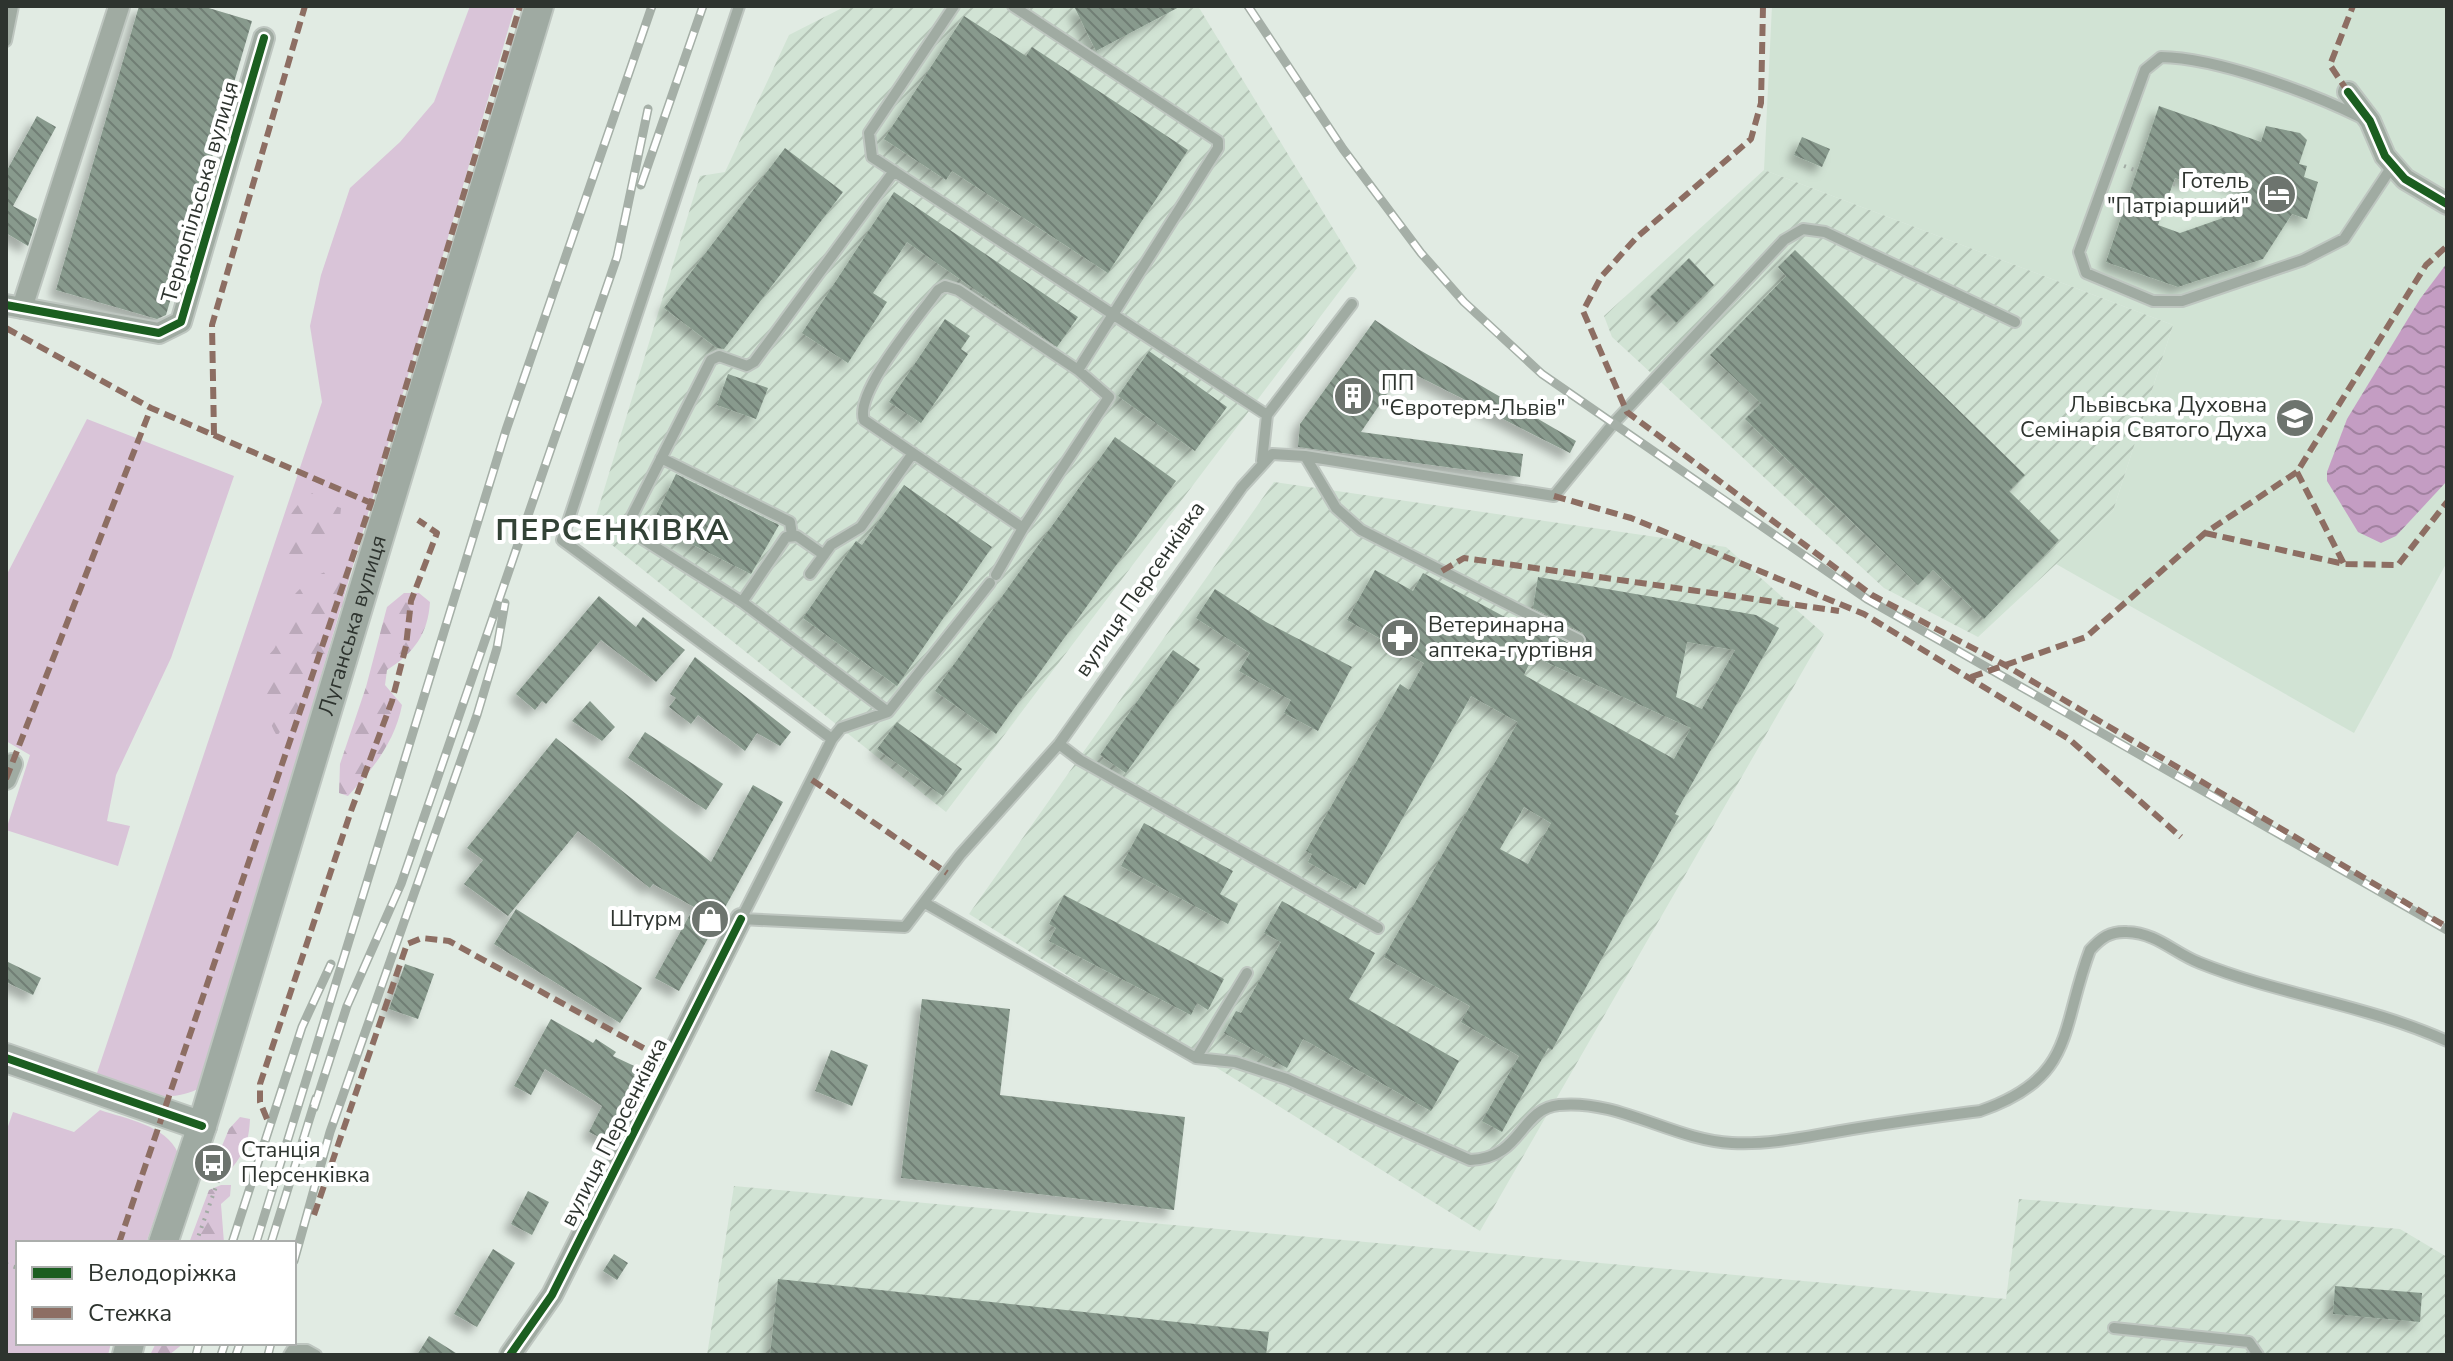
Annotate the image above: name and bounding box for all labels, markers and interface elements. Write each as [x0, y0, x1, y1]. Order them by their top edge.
street label: Тернопільська вулиця [154, 78, 246, 306]
place label: Готель "Патріарший" [2107, 166, 2249, 221]
hotel icon: Готель "Патріарший" [2256, 173, 2298, 215]
place label: ПП "Євротерм-Львів" [1381, 368, 1565, 423]
building icon: ПП "Євротерм-Львів" [1332, 375, 1374, 417]
place label: Львівська Духовна Семінарія Святого Духа [2020, 390, 2267, 445]
school or university icon: Львівська Духовна Семінарія Святого Духа [2274, 397, 2316, 439]
street label: вулиця Персенківка [1068, 495, 1212, 683]
district label: ПЕРСЕНКІВКА [495, 510, 731, 551]
street label: Луганська вулиця [311, 532, 394, 719]
place label: Ветеринарна аптека-гуртівня [1428, 610, 1593, 665]
pharmacy icon: Ветеринарна аптека-гуртівня [1379, 617, 1421, 659]
shop icon: Штурм [689, 898, 731, 940]
place label: Штурм [610, 904, 682, 934]
street label: вулиця Персенківка [553, 1032, 675, 1232]
place label: Станція Персенківка [241, 1135, 370, 1190]
bus stop icon: Станція Персенківка [192, 1142, 234, 1184]
legend [16, 1241, 296, 1345]
text: Велодоріжка [88, 1257, 237, 1289]
text: Стежка [88, 1297, 172, 1329]

